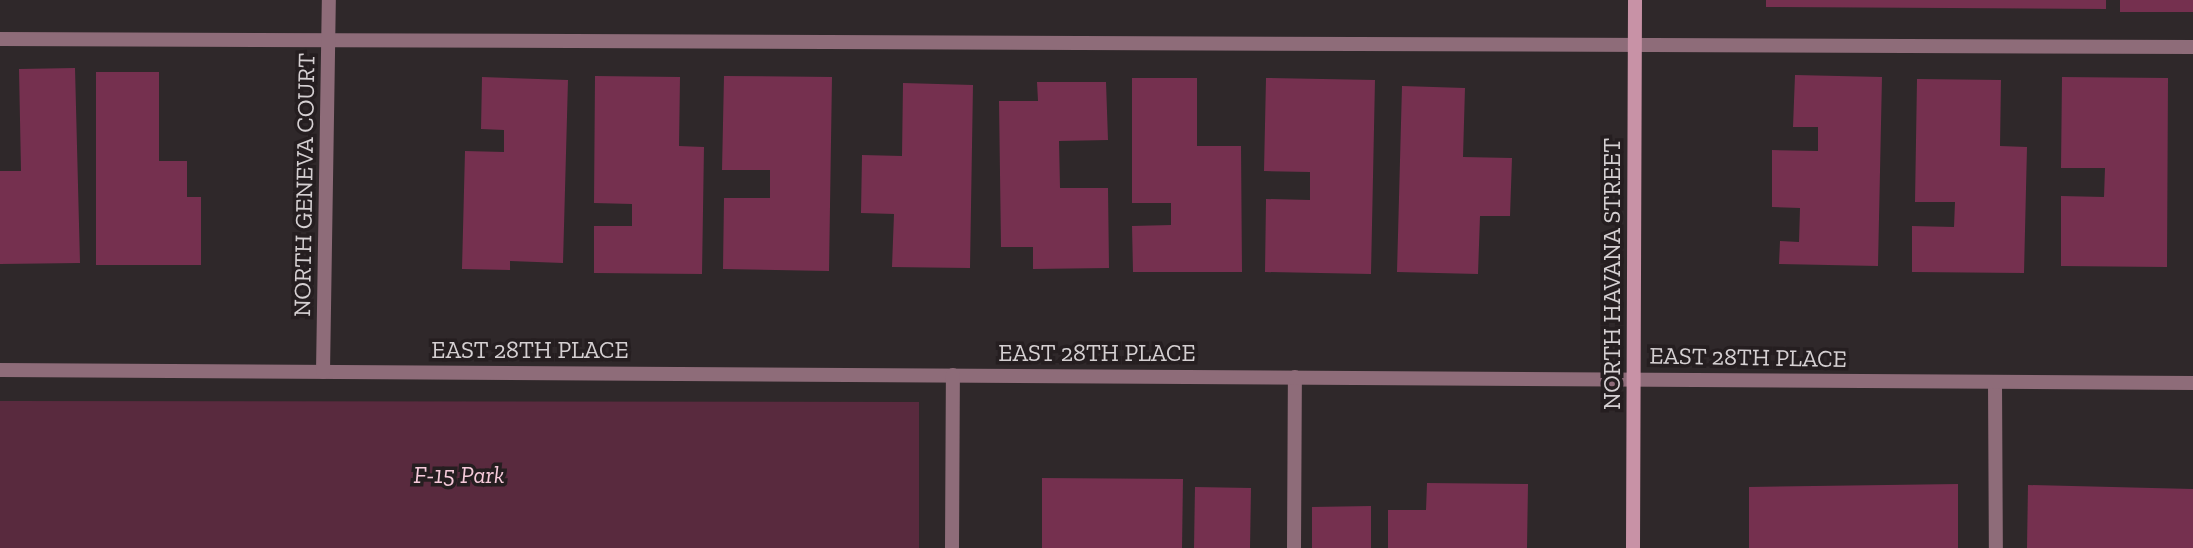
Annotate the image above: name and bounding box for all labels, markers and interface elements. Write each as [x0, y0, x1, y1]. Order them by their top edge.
street label: NORTH GENEVA COURT [287, 52, 321, 318]
street label: NORTH HAVANA STREET [1598, 138, 1626, 410]
street label: EAST 28TH PLACE [431, 336, 629, 364]
street label: EAST 28TH PLACE [998, 339, 1196, 367]
street label: EAST 28TH PLACE [1649, 341, 1847, 373]
park label: F-15 Park [414, 461, 504, 489]

